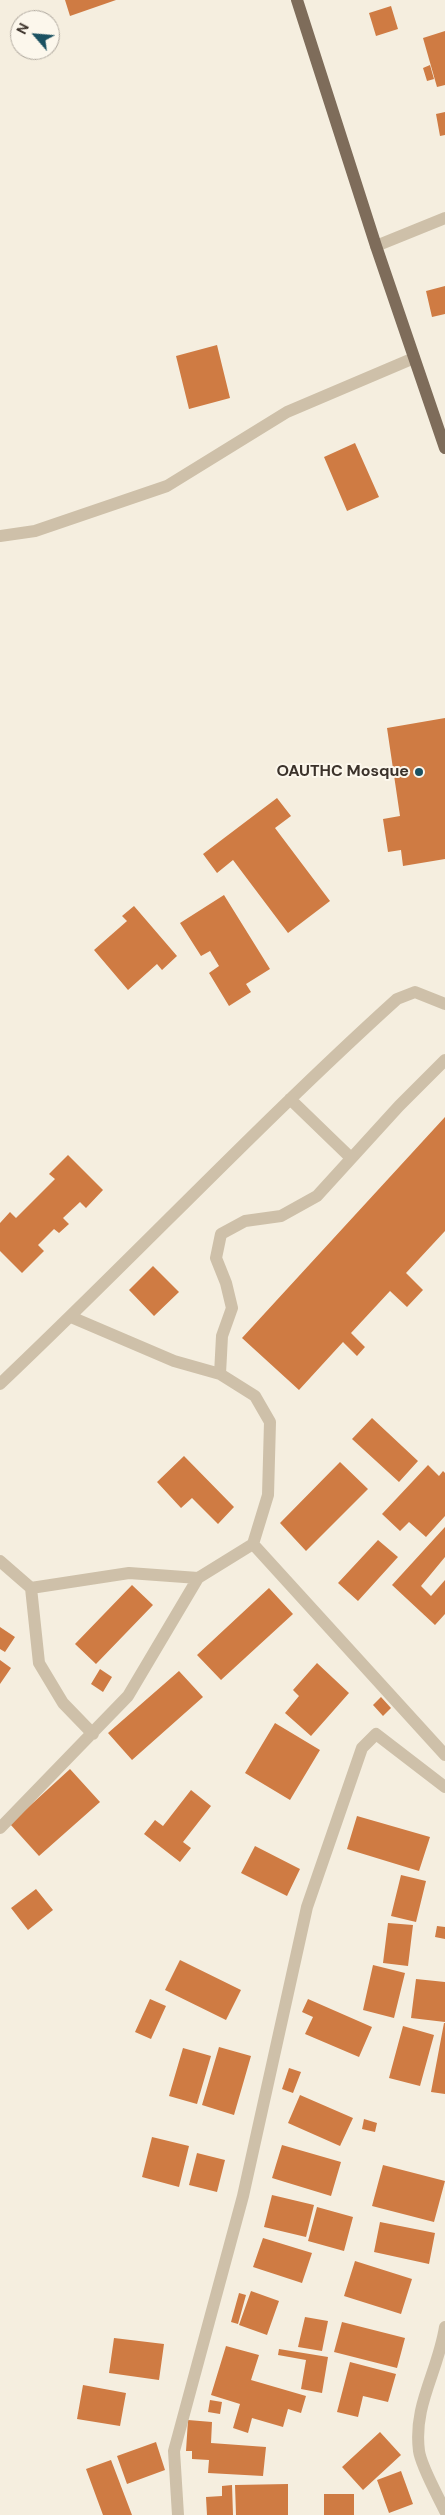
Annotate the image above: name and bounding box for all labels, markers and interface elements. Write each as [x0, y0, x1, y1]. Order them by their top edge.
north arrow [10, 10, 60, 60]
text: N [12, 20, 33, 37]
place label: OAUTHC Mosque [276, 762, 409, 782]
marker: OAUTHC Mosque [413, 766, 425, 778]

